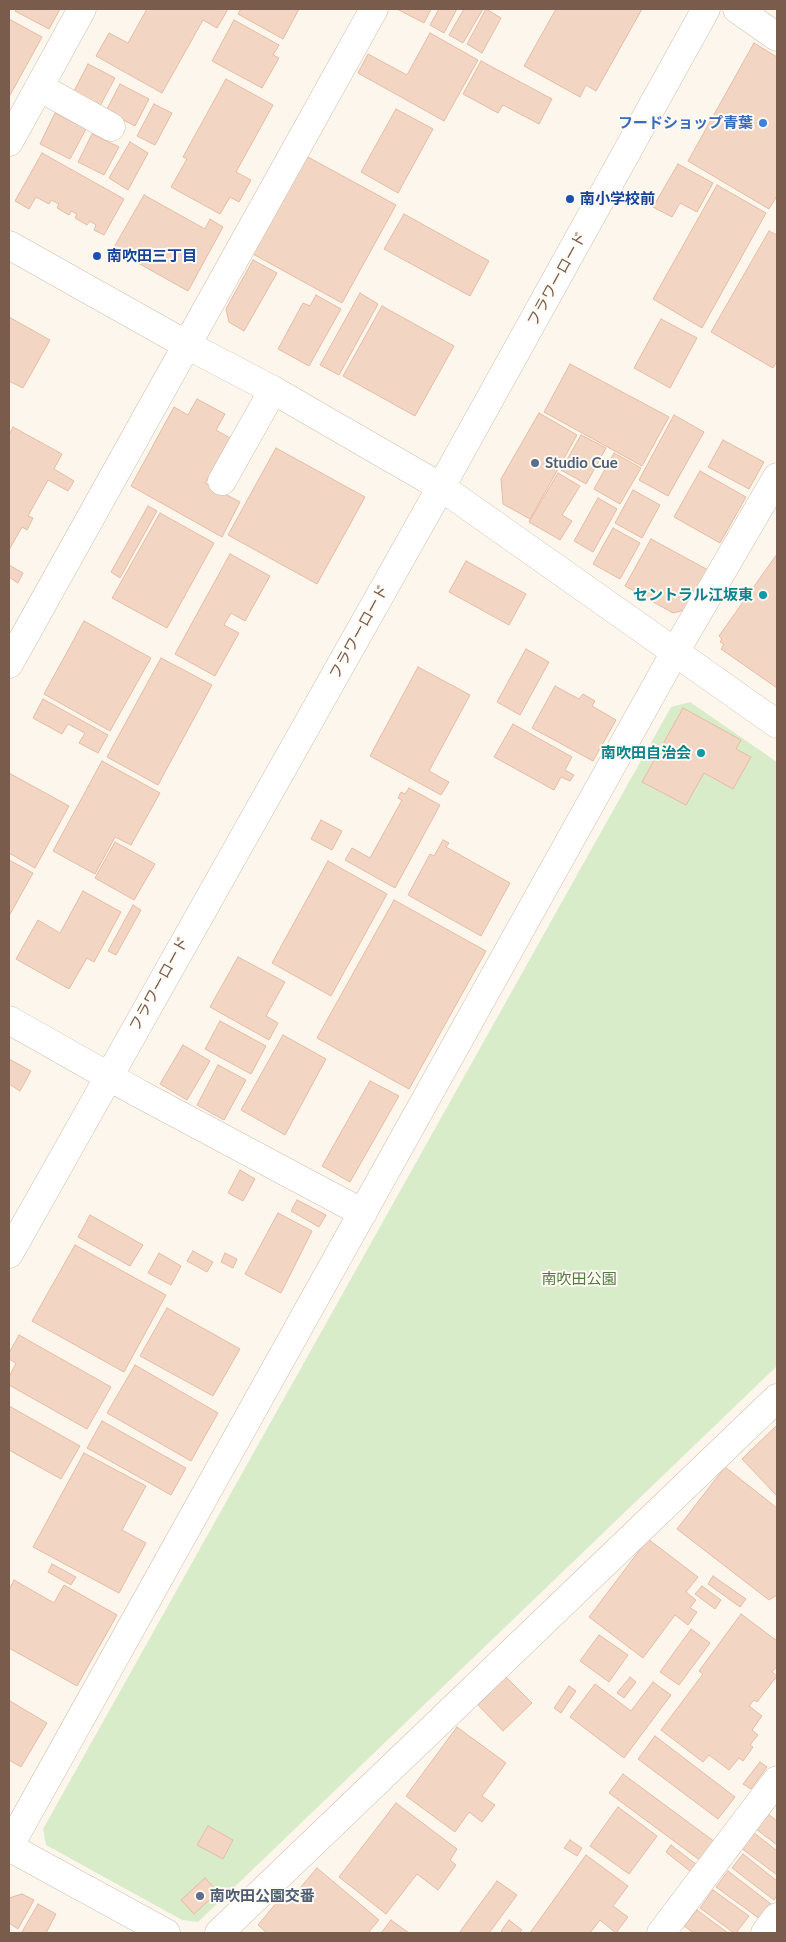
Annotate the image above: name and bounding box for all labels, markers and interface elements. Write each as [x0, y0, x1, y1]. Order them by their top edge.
place label: フードショップ青葉 [618, 114, 753, 132]
marker: フードショップ青葉 [757, 117, 769, 129]
place label: 南小学校前 [580, 190, 655, 208]
marker: 南小学校前 [564, 193, 576, 205]
street label: フラワーロード [524, 229, 590, 329]
place label: 南吹田三丁目 [107, 247, 197, 265]
marker: 南吹田三丁目 [91, 250, 103, 262]
place label: Studio Cue [545, 454, 618, 472]
marker: Studio Cue [529, 457, 541, 469]
street label: フラワーロード [326, 582, 392, 682]
place label: セントラル江坂東 [633, 586, 753, 604]
marker: セントラル江坂東 [757, 589, 769, 601]
place label: 南吹田自治会 [601, 744, 691, 762]
marker: 南吹田自治会 [695, 747, 707, 759]
street label: フラワーロード [126, 934, 192, 1034]
park label: 南吹田公園 [542, 1270, 616, 1288]
place label: 南吹田公園交番 [210, 1887, 315, 1905]
marker: 南吹田公園交番 [194, 1890, 206, 1902]

